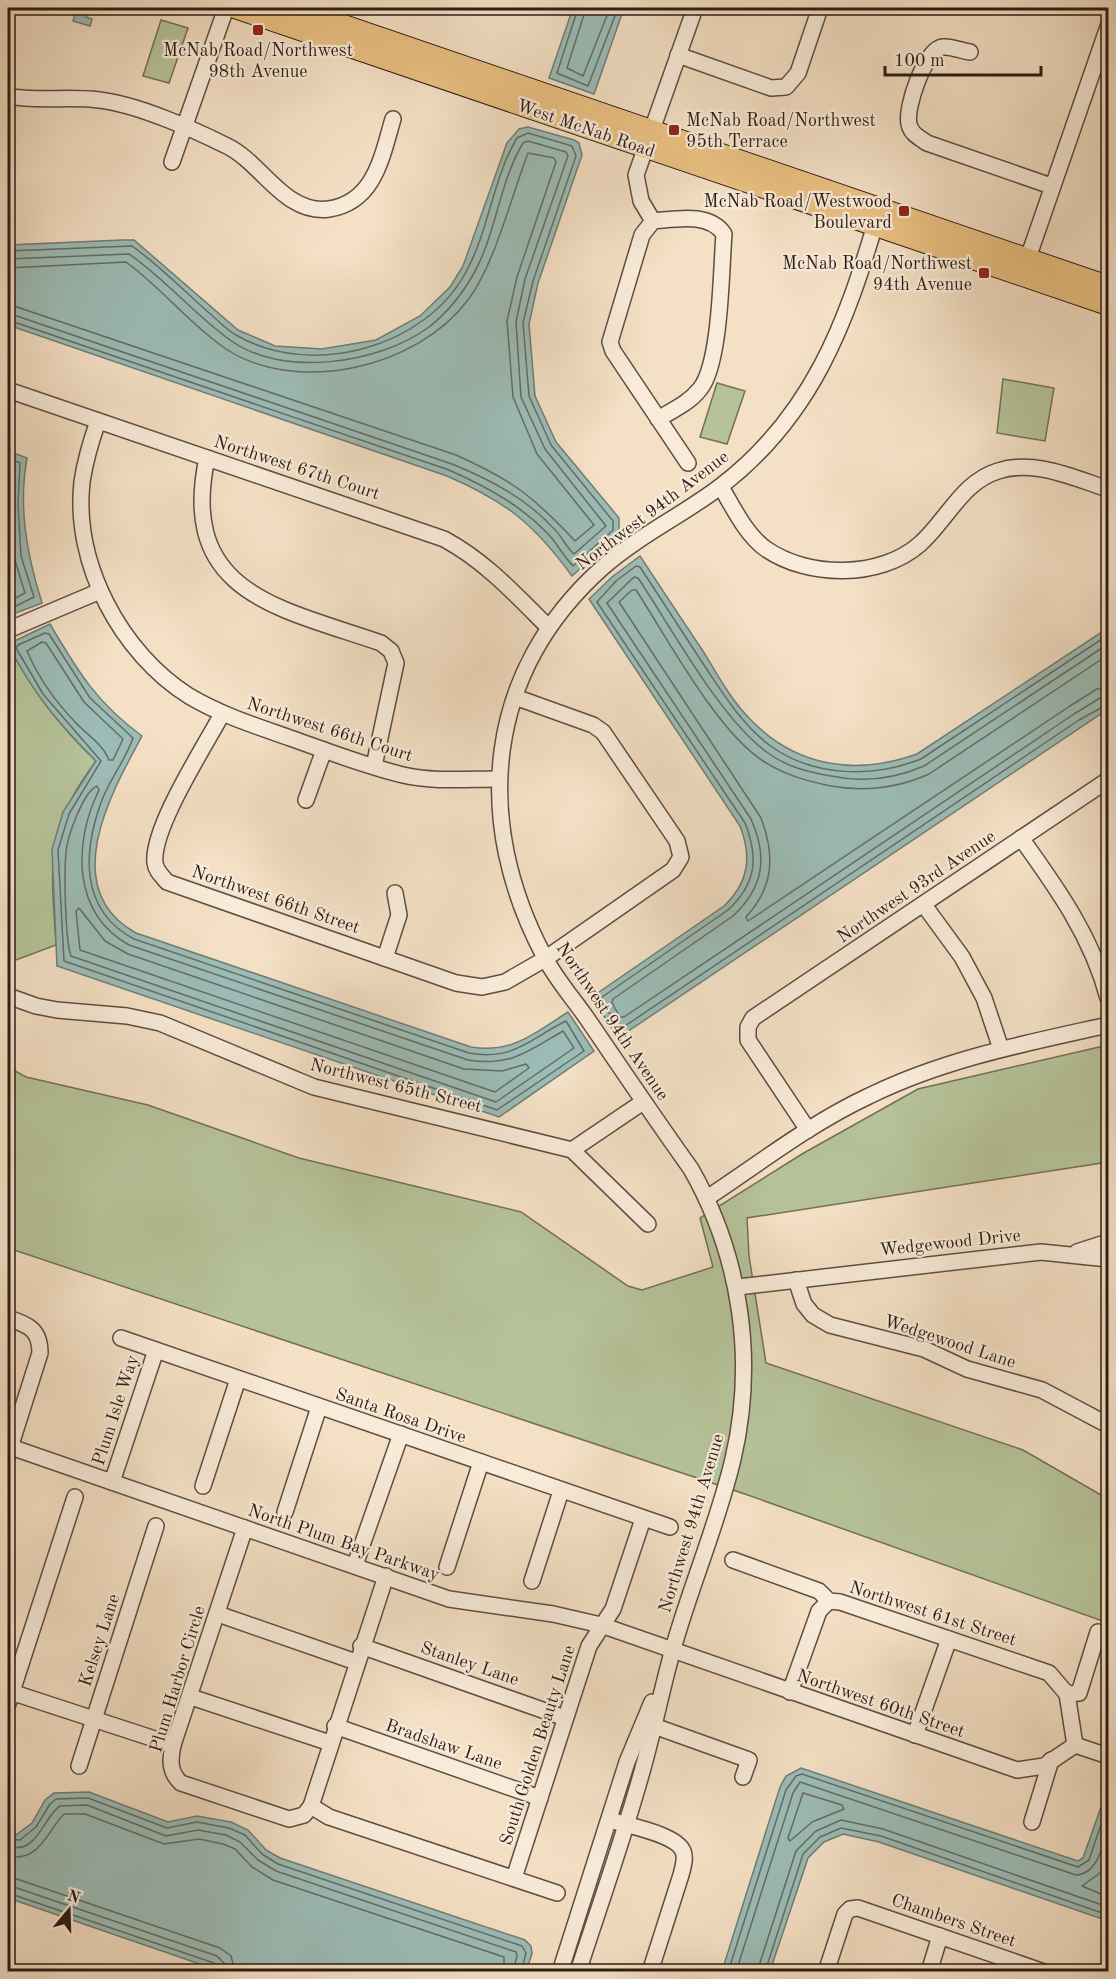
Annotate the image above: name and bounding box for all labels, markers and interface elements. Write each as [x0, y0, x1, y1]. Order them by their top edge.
marker: McNab Road/Northwest 98th Avenue [251, 23, 265, 37]
scale bar [885, 39, 1041, 77]
place label: McNab Road/Northwest 98th Avenue [163, 42, 353, 81]
text: 100 m [894, 52, 945, 70]
street label: West McNab Road [514, 97, 657, 161]
place label: McNab Road/Northwest 95th Terrace [686, 112, 876, 151]
marker: McNab Road/Northwest 95th Terrace [667, 123, 681, 137]
place label: McNab Road/Westwood Boulevard [704, 193, 892, 232]
marker: McNab Road/Westwood Boulevard [897, 204, 911, 218]
place label: McNab Road/Northwest 94th Avenue [782, 255, 972, 294]
marker: McNab Road/Northwest 94th Avenue [977, 266, 991, 280]
street label: Northwest 67th Court [212, 433, 382, 503]
street label: Northwest 94th Avenue [573, 448, 732, 574]
street label: Northwest 66th Court [245, 695, 415, 765]
street label: Northwest 93rd Avenue [834, 827, 999, 946]
street label: Northwest 66th Street [189, 863, 362, 937]
street label: Northwest 94th Avenue [553, 939, 672, 1104]
street label: Northwest 65th Street [308, 1056, 484, 1116]
street label: Wedgewood Drive [879, 1227, 1022, 1259]
street label: Wedgewood Lane [882, 1312, 1018, 1372]
street label: Plum Isle Way [90, 1352, 142, 1468]
street label: Santa Rosa Drive [333, 1385, 468, 1447]
street label: Northwest 94th Avenue [656, 1432, 728, 1615]
street label: North Plum Bay Parkway [245, 1502, 442, 1584]
street label: Northwest 61st Street [847, 1578, 1018, 1649]
street label: Kelsey Lane [77, 1592, 123, 1689]
street label: Plum Harbor Circle [147, 1604, 209, 1755]
street label: Stanley Lane [418, 1639, 521, 1689]
street label: South Golden Beauty Lane [497, 1643, 579, 1848]
street label: Northwest 60th Street [794, 1667, 967, 1741]
street label: Bradshaw Lane [383, 1717, 504, 1773]
north arrow [39, 1880, 99, 1940]
text: N [65, 1888, 82, 1908]
street label: Chambers Street [889, 1891, 1018, 1951]

